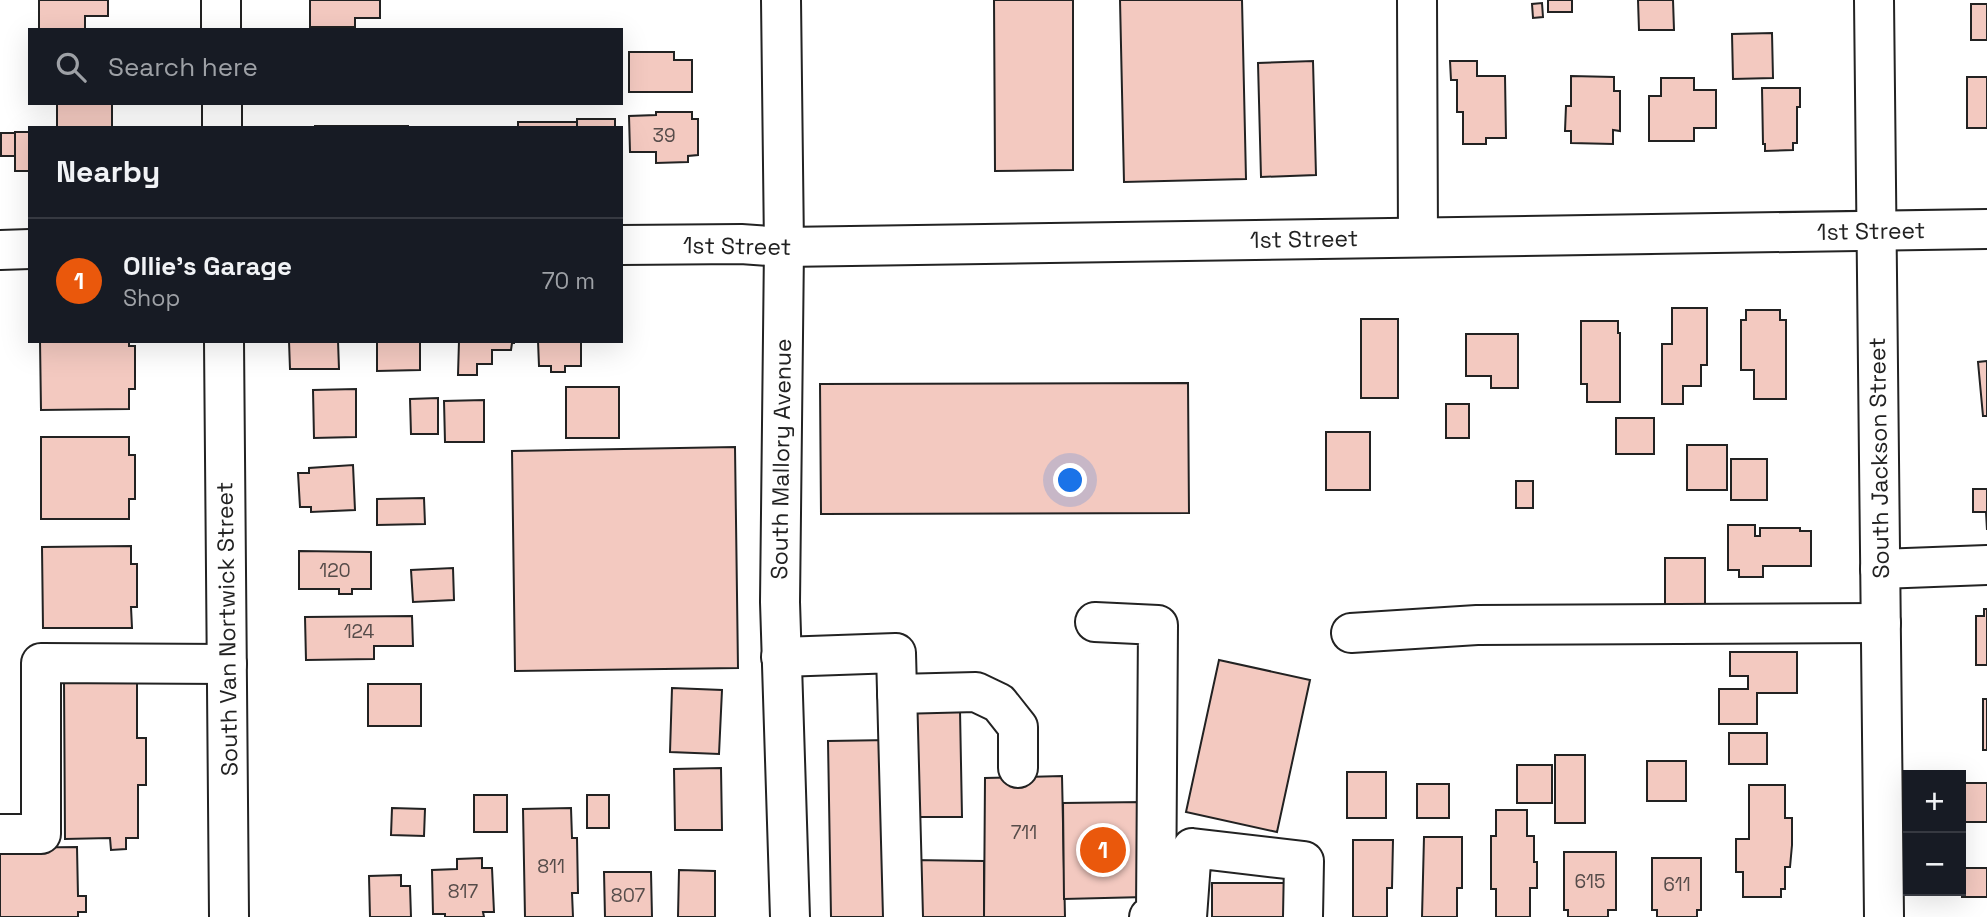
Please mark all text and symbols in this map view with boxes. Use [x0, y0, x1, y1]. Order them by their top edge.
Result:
search box [28, 28, 623, 105]
icon: search [52, 48, 90, 86]
text: Search here [108, 50, 258, 84]
house number: 39 [652, 123, 676, 148]
text: Nearby [56, 152, 160, 191]
street label: 1st Street [1817, 215, 1925, 247]
street label: 1st Street [1250, 223, 1358, 255]
street label: 1st Street [683, 230, 791, 262]
text: Ollie's Garage [123, 249, 292, 283]
text: 1 [74, 266, 84, 296]
text: 70 m [542, 266, 595, 296]
text: Shop [123, 283, 180, 313]
street label: South Jackson Street [1862, 337, 1896, 579]
street label: South Mallory Avenue [764, 338, 798, 580]
your location [1053, 463, 1087, 497]
street label: South Van Nortwick Street [209, 482, 245, 776]
house number: 120 [319, 558, 351, 583]
house number: 124 [344, 619, 374, 644]
map controls [1903, 770, 1966, 896]
button: + [1903, 770, 1966, 833]
house number: 711 [1011, 820, 1037, 845]
pin: 1 [1080, 824, 1126, 876]
button: − [1903, 833, 1966, 896]
house number: 811 [537, 854, 565, 879]
house number: 615 [1575, 869, 1605, 894]
house number: 611 [1663, 872, 1691, 897]
house number: 817 [448, 879, 479, 904]
house number: 807 [611, 883, 645, 908]

